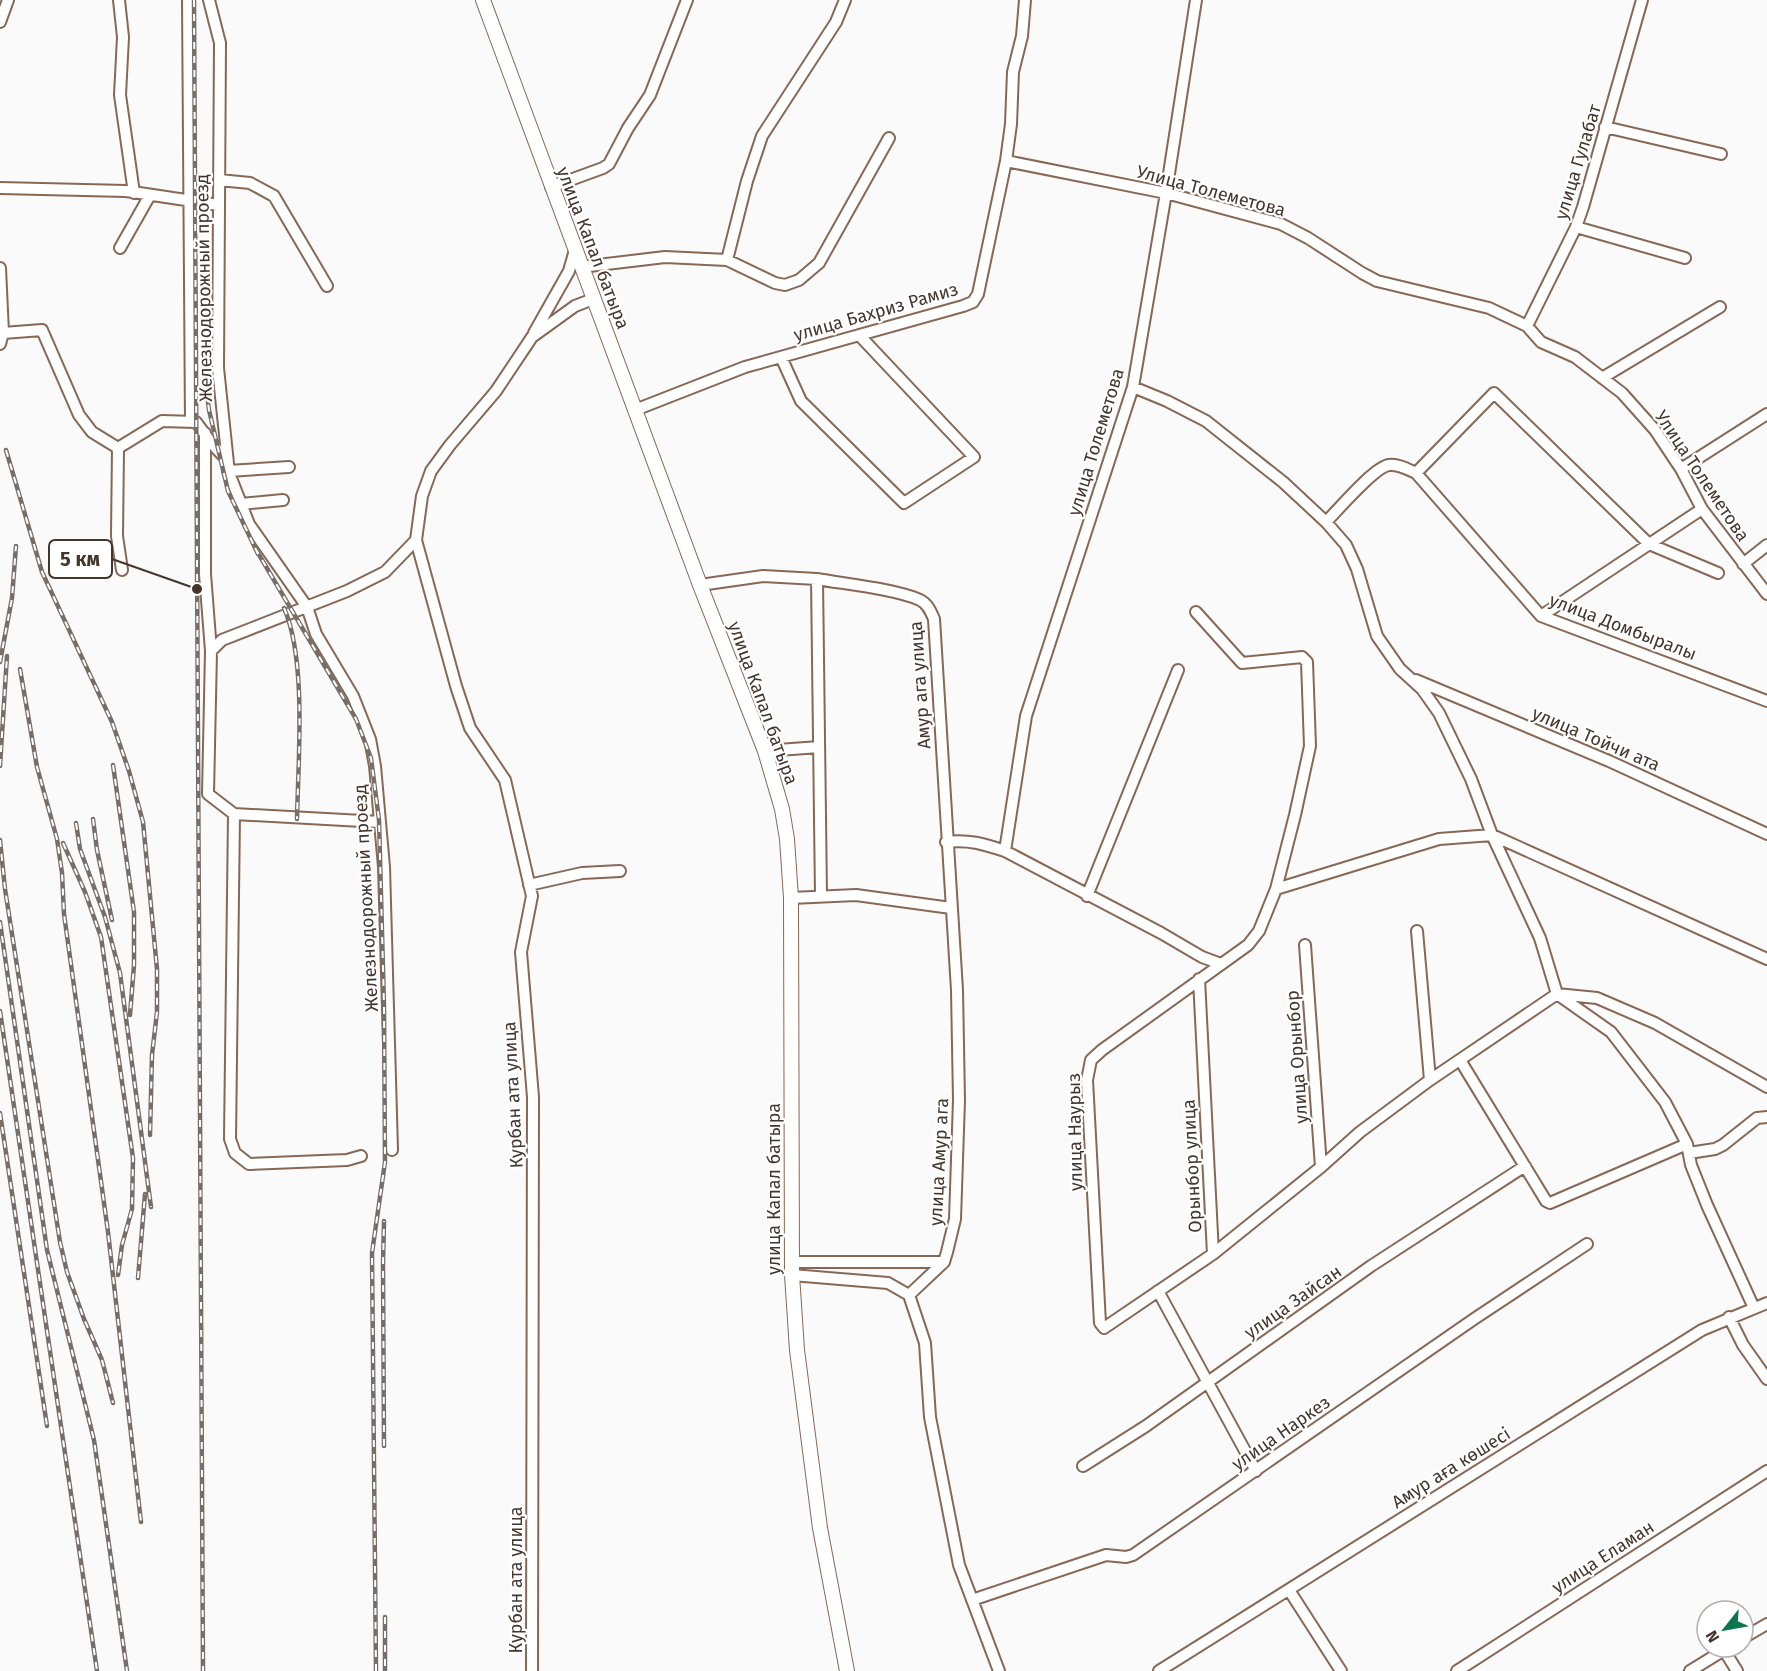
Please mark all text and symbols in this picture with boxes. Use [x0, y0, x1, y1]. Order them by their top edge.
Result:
street label: улица Гулабат [1550, 101, 1606, 222]
street label: Улица Толеметова [1134, 161, 1288, 221]
street label: улица Капал батыра [552, 164, 634, 332]
street label: Железнодорожный проезд [191, 174, 217, 402]
street label: улица Бахриз Рамиз [791, 278, 961, 346]
street label: улица Толеметова [1063, 366, 1129, 518]
street label: Улица Толеметова [1650, 406, 1754, 546]
callout: 5 км [49, 540, 112, 578]
text: 5 км [60, 547, 100, 571]
street label: улица Домбыралы [1546, 589, 1700, 665]
street label: улица Капал батыра [723, 618, 803, 788]
street label: Амур ага улица [905, 620, 935, 750]
street label: улица Тойчи ата [1529, 702, 1663, 776]
street label: Железнодорожный проезд [349, 784, 383, 1012]
street label: улица Орынбор [1281, 990, 1313, 1124]
street label: Курбан ата улица [498, 1021, 528, 1169]
street label: улица Наурыз [1063, 1073, 1087, 1191]
street label: улица Амур ага [925, 1097, 953, 1227]
street label: Орынбор улица [1178, 1099, 1206, 1233]
street label: улица Капал батыра [763, 1103, 785, 1275]
street label: улица Зайсан [1240, 1260, 1346, 1344]
street label: улица Наркез [1228, 1391, 1334, 1475]
street label: Амур аға көшесі [1388, 1423, 1514, 1513]
street label: Курбан ата улица [505, 1506, 527, 1654]
street label: улица Еламан [1548, 1516, 1658, 1598]
north arrow [1695, 1599, 1755, 1659]
text: N [1702, 1627, 1723, 1646]

